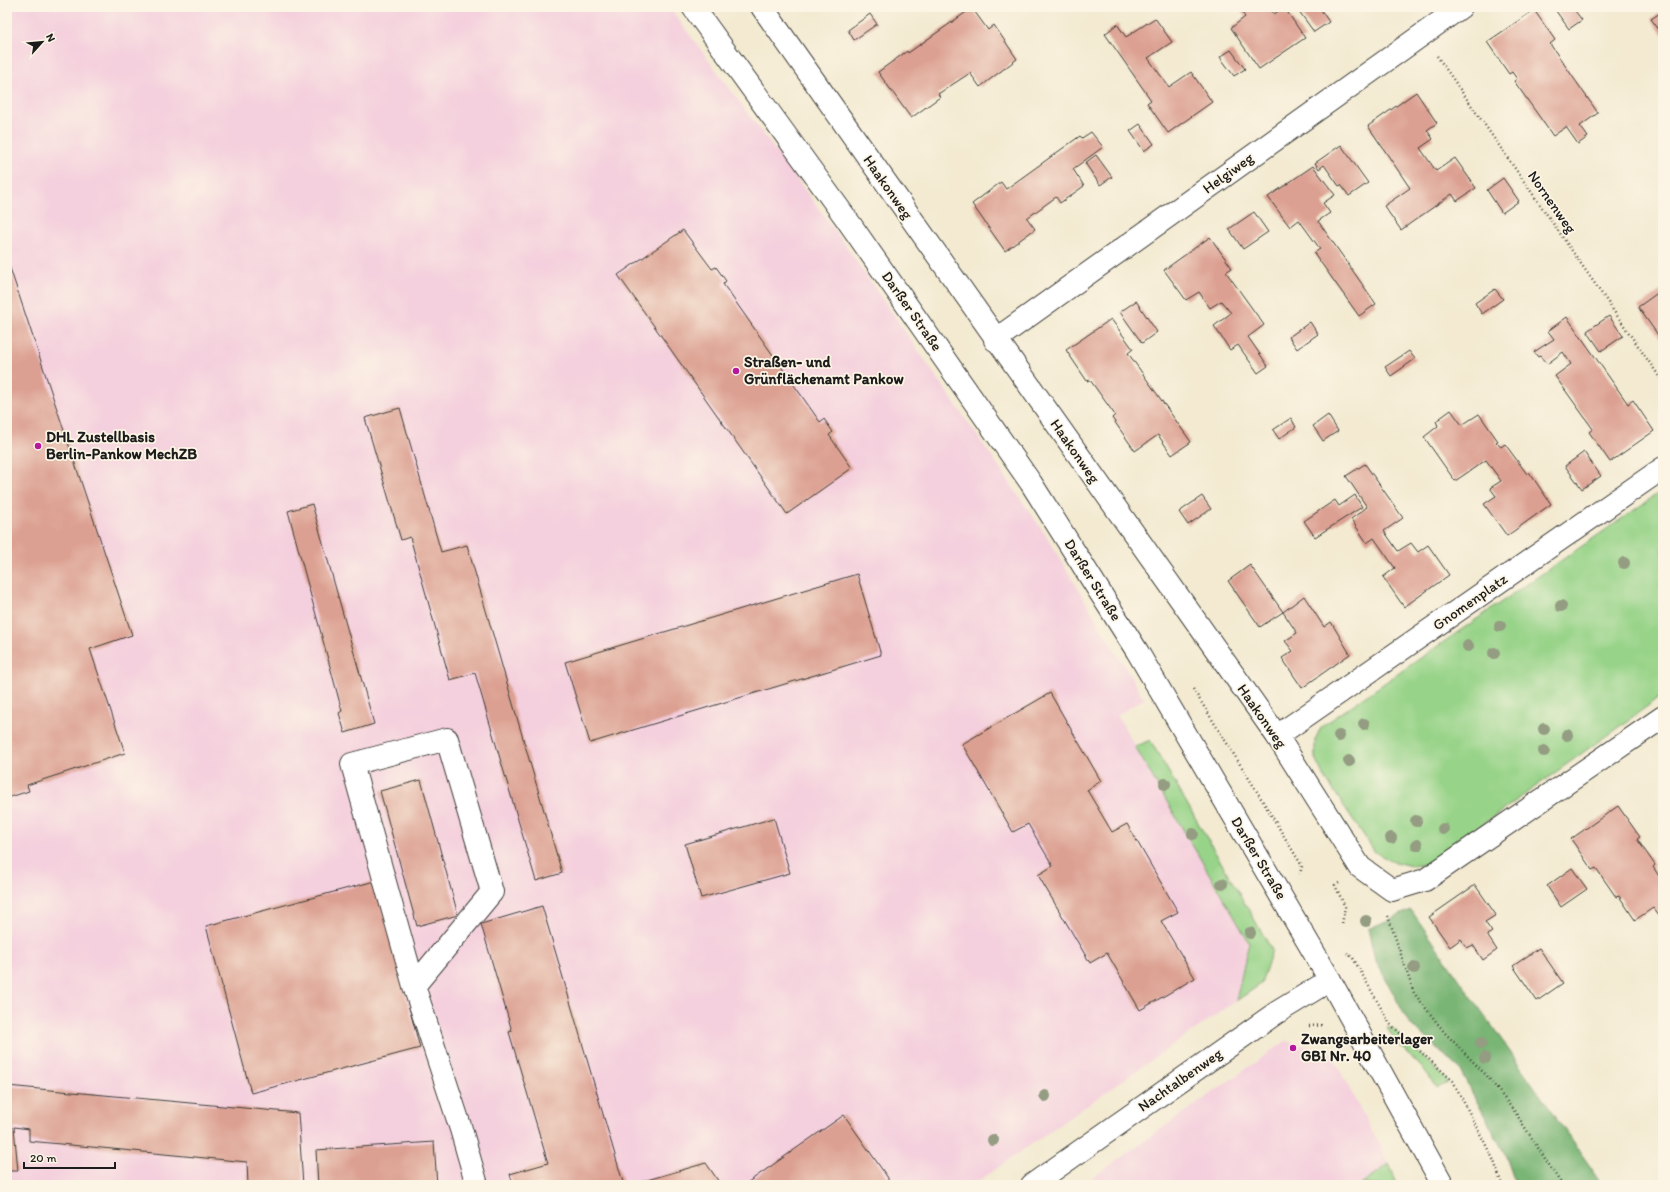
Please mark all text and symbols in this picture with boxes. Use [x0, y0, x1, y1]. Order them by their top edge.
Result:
north arrow [22, 22, 62, 62]
text: N [43, 31, 58, 44]
street label: Helgiweg [1199, 148, 1257, 197]
street label: Haakonweg [859, 152, 917, 223]
street label: Nornenweg [1524, 167, 1580, 237]
street label: Darßer Straße [878, 268, 946, 354]
place label: Straßen- und Grünflächenamt Pankow [744, 353, 904, 388]
marker: Straßen- und Grünflächenamt Pankow [731, 366, 741, 376]
street label: Haakonweg [1046, 416, 1104, 487]
place label: DHL Zustellbasis Berlin-Pankow MechZB [46, 428, 197, 463]
marker: DHL Zustellbasis Berlin-Pankow MechZB [33, 441, 43, 451]
street label: Darßer Straße [1061, 536, 1125, 624]
street label: Gnomenplatz [1429, 570, 1511, 634]
street label: Haakonweg [1233, 681, 1291, 752]
street label: Darßer Straße [1227, 813, 1291, 903]
place label: Zwangsarbeiterlager GBI Nr. 40 [1301, 1030, 1433, 1065]
marker: Zwangsarbeiterlager GBI Nr. 40 [1288, 1043, 1298, 1053]
street label: Nachtalbenweg [1135, 1044, 1226, 1116]
scale bar [24, 1144, 115, 1170]
text: 20 m [30, 1151, 57, 1165]

